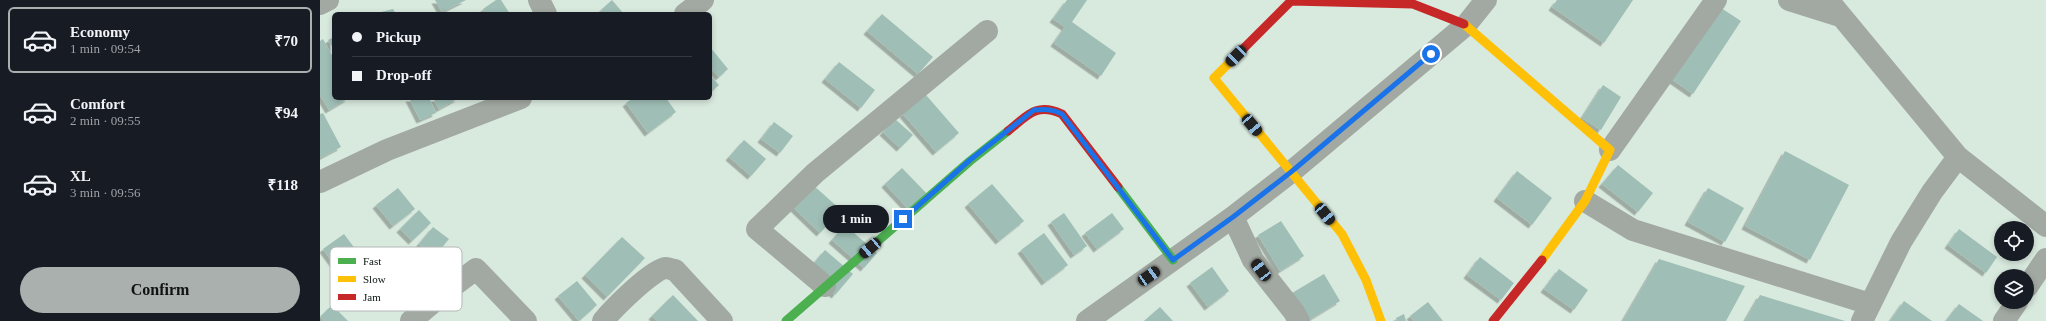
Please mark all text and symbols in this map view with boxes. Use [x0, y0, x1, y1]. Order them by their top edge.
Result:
icon: car [22, 22, 58, 58]
text: Economy [70, 24, 130, 40]
text: Pickup [376, 29, 421, 45]
text: ₹70 [274, 33, 298, 49]
text: 1 min · 09:54 [70, 41, 140, 56]
car [1223, 43, 1249, 69]
route start [1422, 45, 1440, 63]
text: Drop-off [376, 67, 432, 83]
icon: car [22, 94, 58, 130]
text: Comfort [70, 96, 125, 112]
text: ₹94 [274, 105, 298, 121]
car [1240, 112, 1264, 138]
text: 2 min · 09:55 [70, 113, 140, 128]
icon: car [22, 166, 58, 202]
text: XL [70, 168, 91, 184]
text: ₹118 [268, 177, 298, 193]
text: 3 min · 09:56 [70, 185, 140, 200]
car [1313, 201, 1337, 227]
callout: 1 min [823, 205, 889, 233]
route end [894, 210, 912, 228]
text: 1 min [840, 211, 872, 226]
map controls [1994, 221, 2034, 309]
button: locate [1994, 221, 2034, 261]
car [857, 236, 883, 260]
legend [330, 247, 462, 311]
text: Fast [363, 255, 381, 267]
car [1249, 257, 1273, 283]
car [1136, 264, 1162, 288]
button: Confirm [20, 267, 300, 313]
button: layers [1994, 269, 2034, 309]
text: Slow [363, 273, 386, 285]
text: Jam [363, 291, 381, 303]

